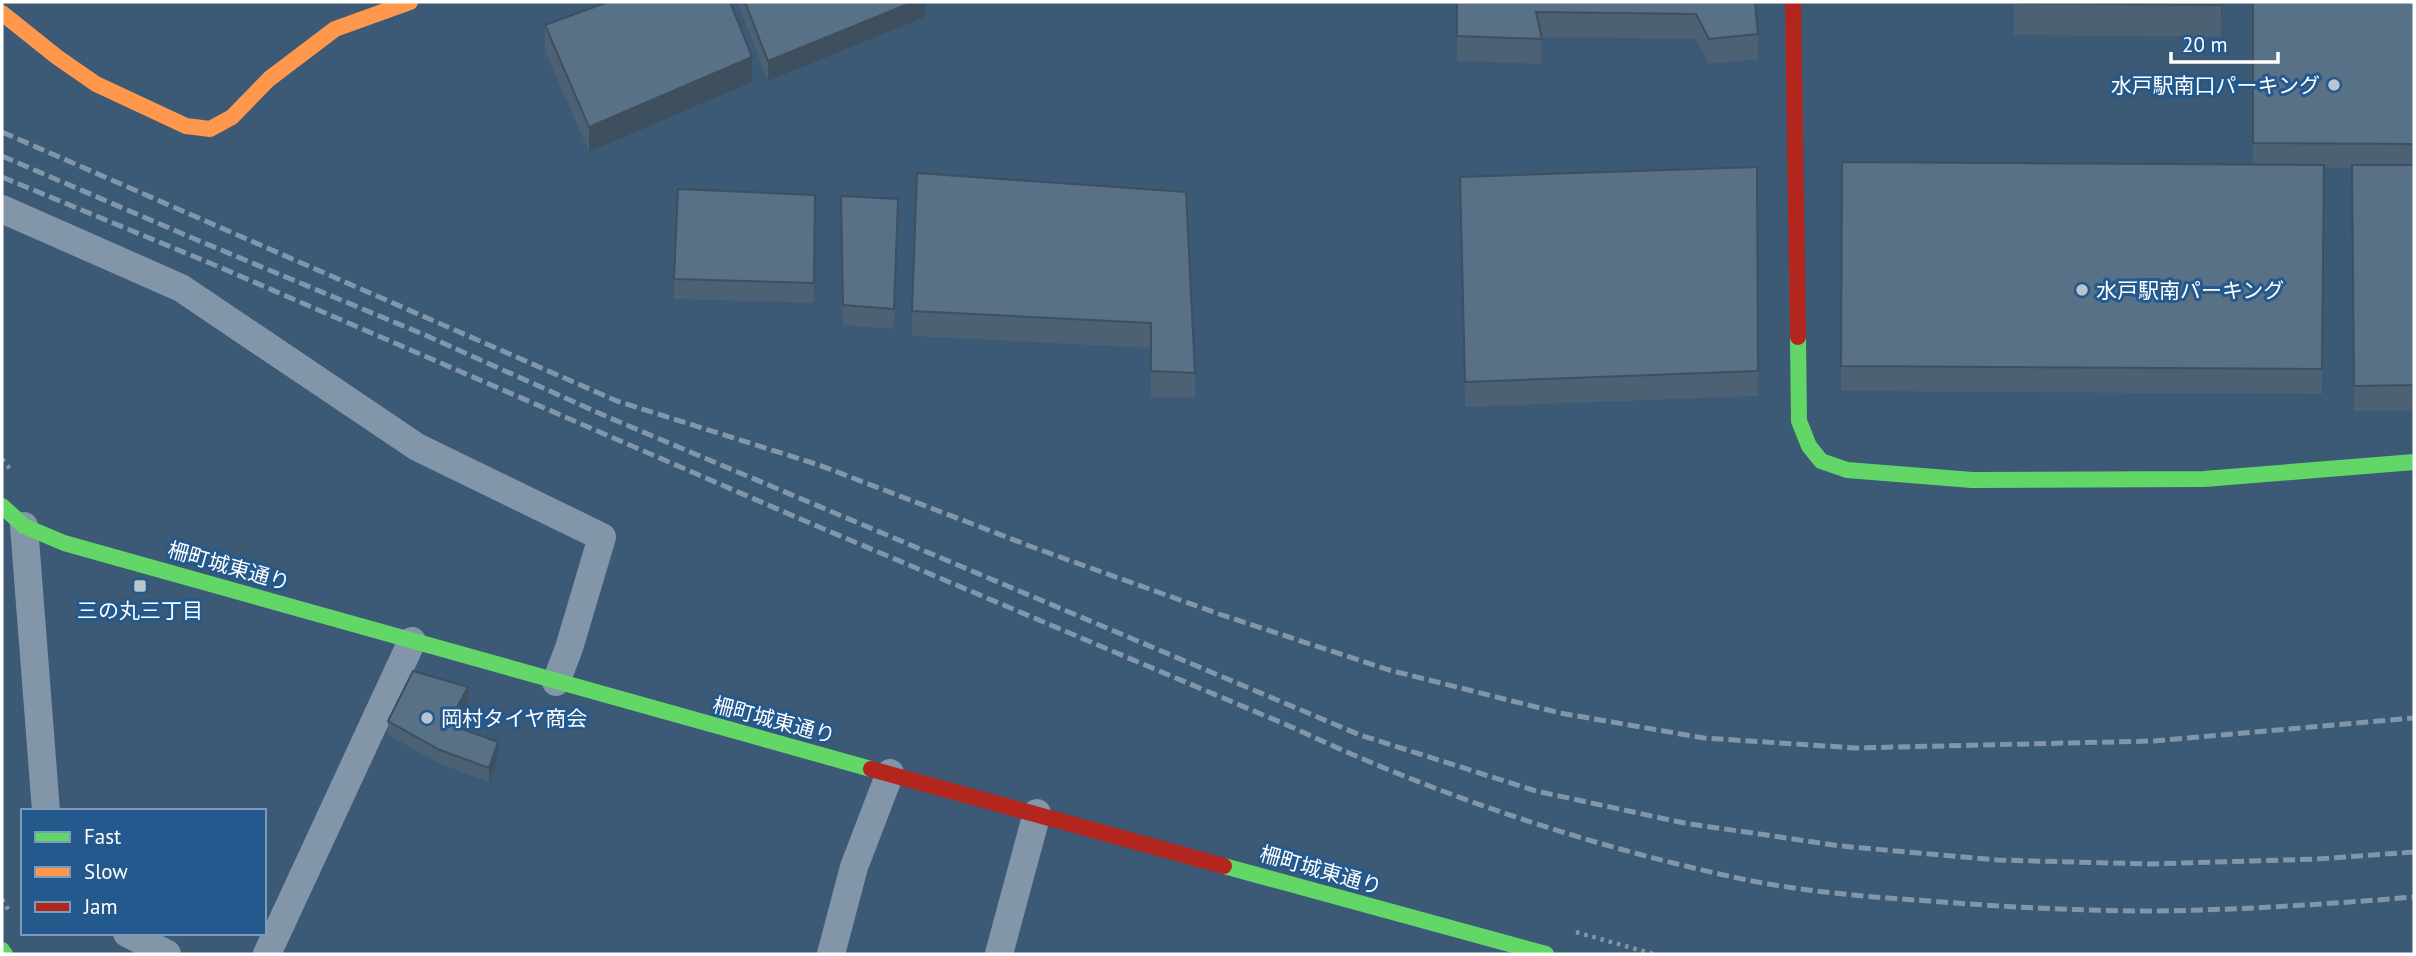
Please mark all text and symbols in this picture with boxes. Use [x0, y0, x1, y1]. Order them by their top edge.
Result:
scale bar [2171, 21, 2278, 65]
text: 20 m [2182, 31, 2228, 58]
place label: 水戸駅南口パーキング [2111, 72, 2320, 99]
marker: 水戸駅南口パーキング [2326, 77, 2342, 93]
place label: 水戸駅南パーキング [2096, 277, 2284, 304]
marker: 水戸駅南パーキング [2074, 282, 2090, 298]
street label: 柵町城東通り [165, 536, 293, 596]
marker: 三の丸三丁目 [132, 578, 148, 594]
place label: 三の丸三丁目 [77, 597, 203, 624]
street label: 柵町城東通り [710, 691, 838, 749]
place label: 岡村タイヤ商会 [441, 705, 587, 732]
marker: 岡村タイヤ商会 [419, 710, 435, 726]
legend [21, 809, 266, 935]
text: Fast [84, 823, 121, 850]
street label: 柵町城東通り [1257, 840, 1385, 900]
text: Slow [84, 858, 128, 885]
text: Jam [83, 893, 118, 920]

